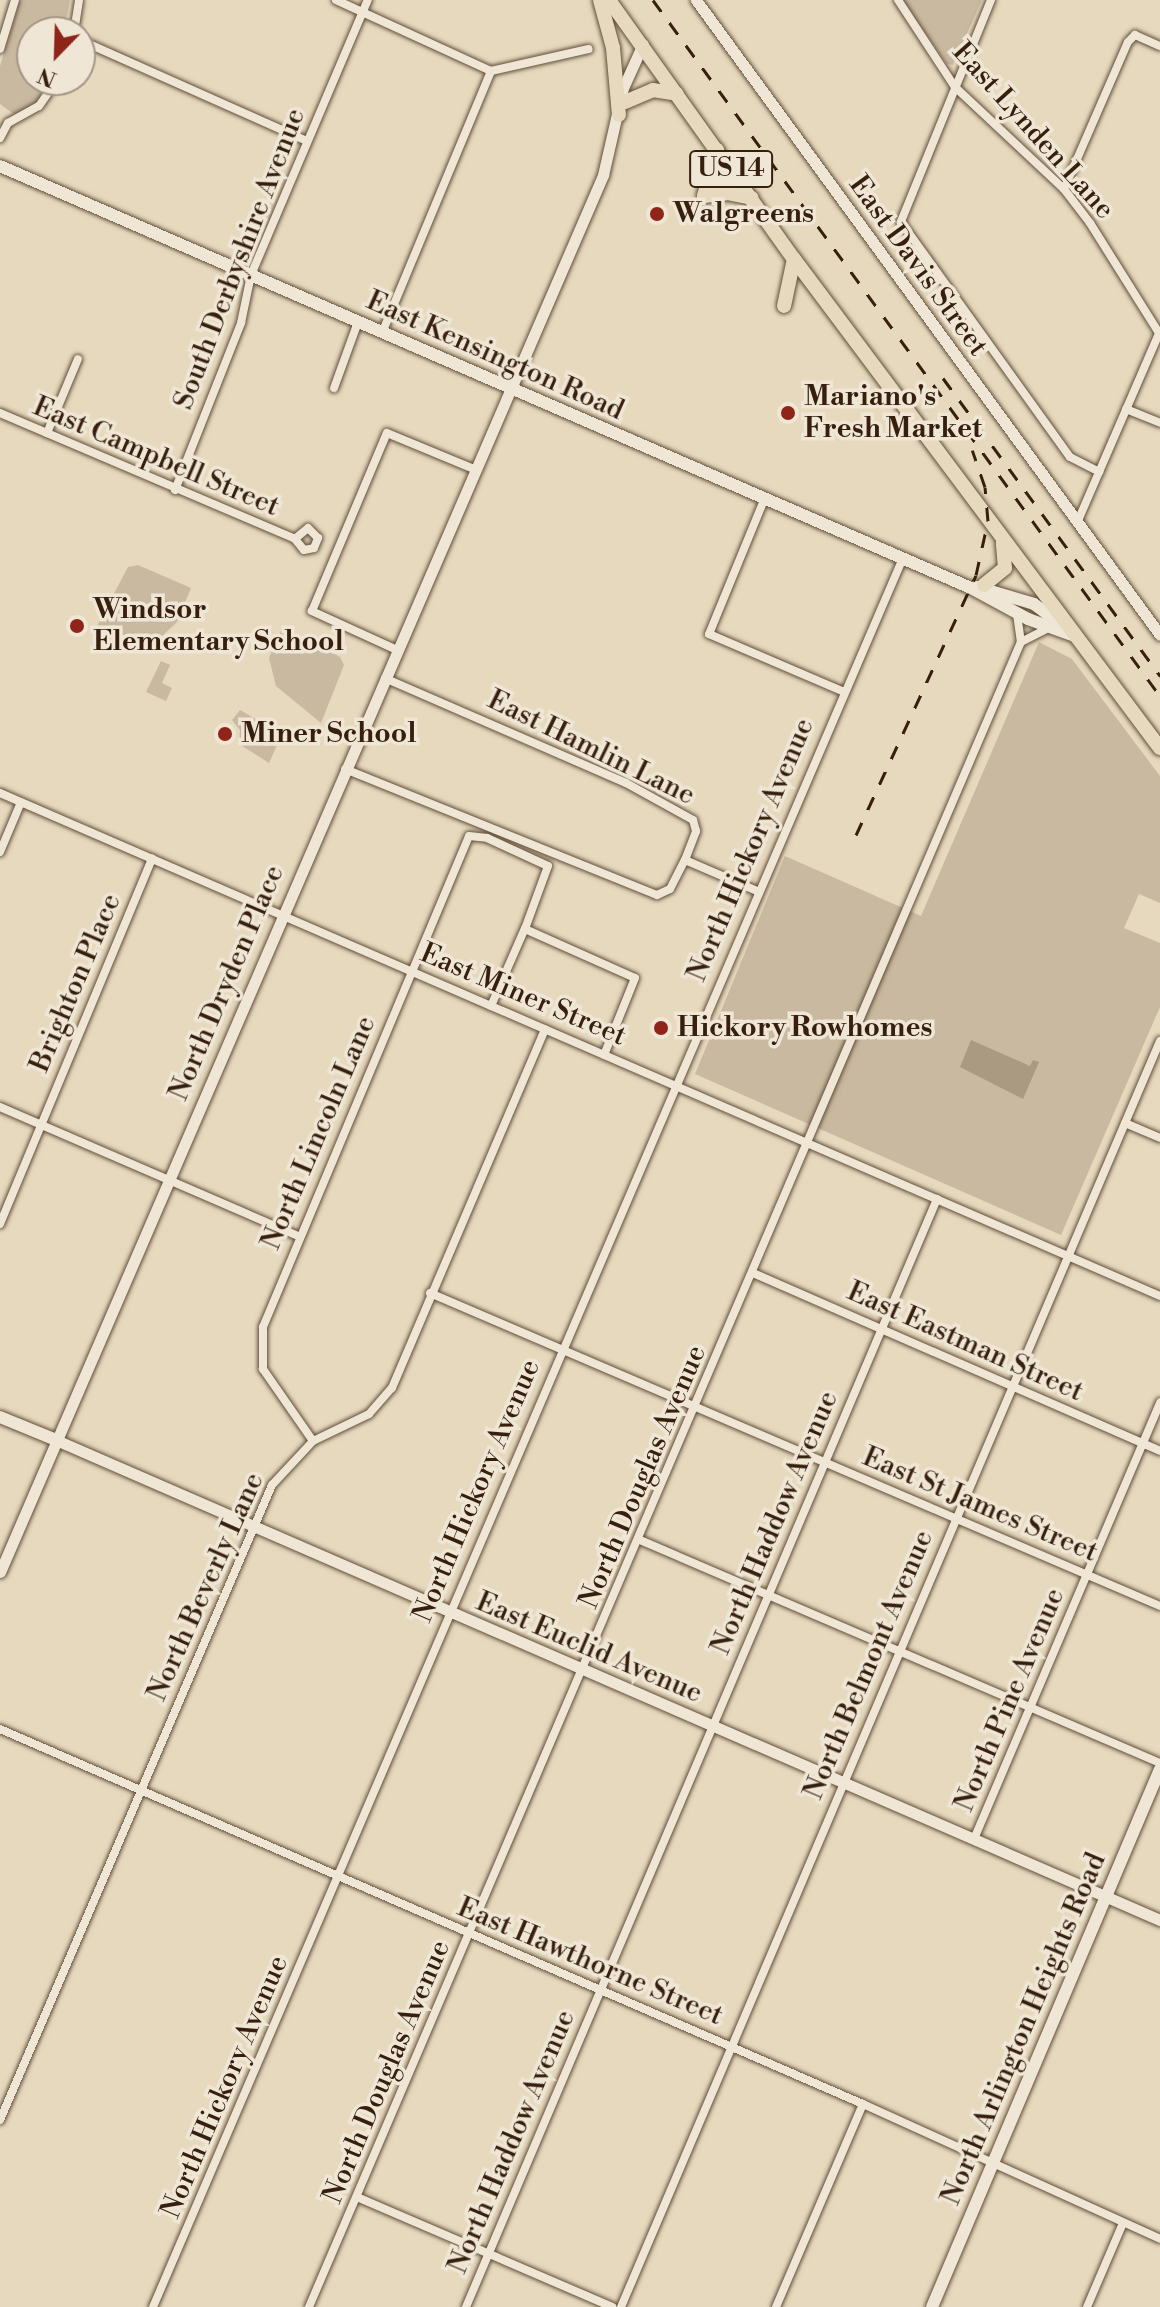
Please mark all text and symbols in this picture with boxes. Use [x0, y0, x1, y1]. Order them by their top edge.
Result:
north arrow [16, 16, 96, 96]
street label: East Lynden Lane [945, 36, 1121, 226]
text: N [34, 61, 60, 93]
street label: South Derbyshire Avenue [167, 104, 313, 414]
road number: US 14 [689, 147, 773, 191]
street label: East Davis Street [841, 169, 995, 363]
place label: Walgreens [673, 197, 814, 231]
marker: Walgreens [648, 205, 666, 223]
street label: East Kensington Road [361, 284, 629, 428]
place label: Mariano's Fresh Market [804, 380, 982, 446]
street label: East Campbell Street [28, 390, 284, 524]
marker: Mariano's Fresh Market [779, 404, 797, 422]
place label: Windsor Elementary School [93, 593, 344, 659]
marker: Windsor Elementary School [68, 617, 86, 635]
street label: East Hamlin Lane [482, 683, 700, 813]
street label: North Hickory Avenue [680, 713, 822, 987]
place label: Miner School [241, 717, 417, 751]
marker: Miner School [216, 725, 234, 743]
street label: North Dryden Place [162, 860, 292, 1106]
street label: Brighton Place [23, 889, 129, 1077]
street label: East Miner Street [415, 936, 631, 1054]
street label: North Lincoln Lane [255, 1011, 383, 1255]
place label: Hickory Rowhomes [677, 1011, 933, 1045]
marker: Hickory Rowhomes [652, 1019, 670, 1037]
street label: East Eastman Street [842, 1275, 1088, 1409]
street label: North Douglas Avenue [572, 1340, 714, 1614]
street label: North Hickory Avenue [406, 1354, 548, 1628]
street label: North Haddow Avenue [704, 1386, 846, 1660]
street label: East St James Street [857, 1440, 1103, 1570]
street label: North Beverly Lane [141, 1468, 271, 1706]
street label: North Belmont Avenue [797, 1525, 941, 1805]
street label: North Pine Avenue [948, 1583, 1072, 1817]
street label: East Euclid Avenue [471, 1585, 707, 1711]
street label: North Arlington Heights Road [934, 1848, 1114, 2210]
street label: East Hawthorne Street [452, 1891, 728, 2033]
street label: North Douglas Avenue [316, 1935, 458, 2209]
street label: North Hickory Avenue [154, 1950, 296, 2224]
street label: North Haddow Avenue [441, 2005, 583, 2279]

